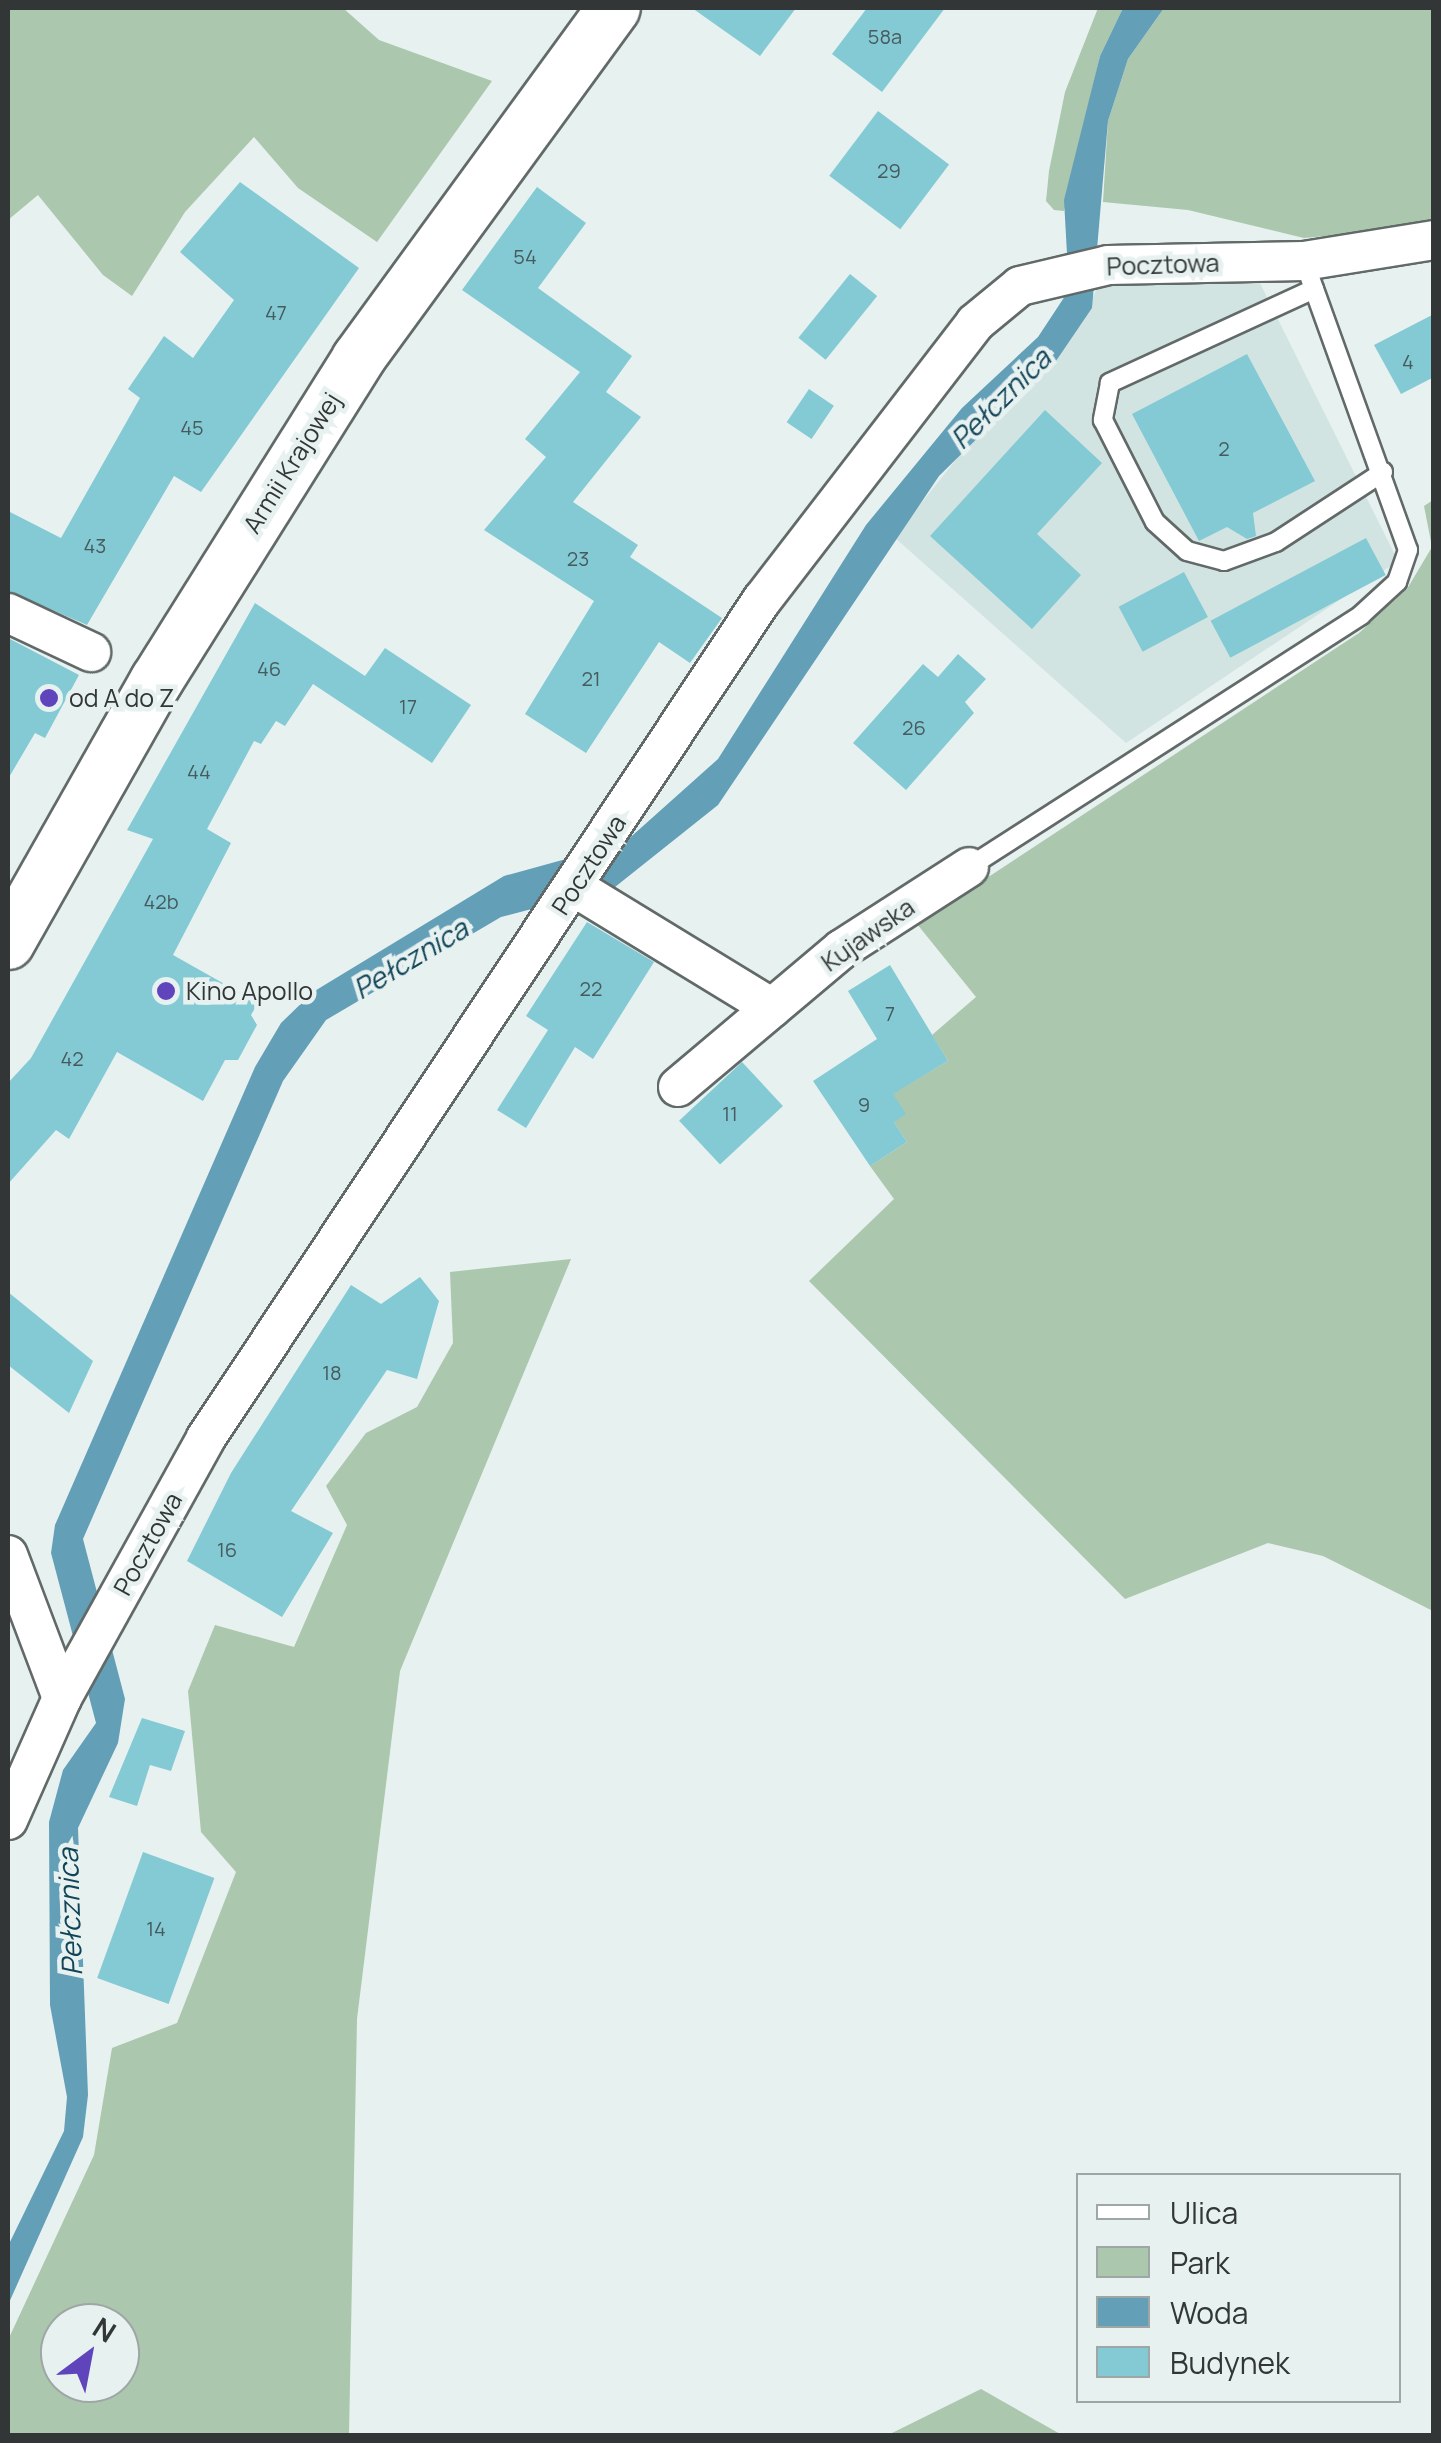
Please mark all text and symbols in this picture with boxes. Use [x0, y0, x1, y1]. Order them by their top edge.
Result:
house number: 58a [868, 24, 902, 48]
house number: 29 [877, 158, 901, 182]
house number: 54 [513, 244, 537, 268]
street label: Pocztowa [1106, 248, 1220, 282]
house number: 47 [265, 300, 287, 324]
water label: Pełcznica [943, 341, 1057, 455]
house number: 4 [1402, 349, 1414, 373]
street label: Armii Krajowej [237, 387, 347, 539]
house number: 45 [180, 415, 204, 439]
house number: 2 [1218, 436, 1230, 460]
house number: 43 [84, 533, 106, 557]
house number: 23 [567, 546, 589, 570]
house number: 46 [257, 656, 281, 680]
house number: 21 [581, 666, 601, 690]
place label: od A do Z [69, 683, 174, 713]
marker: od A do Z [38, 687, 60, 709]
house number: 17 [399, 694, 417, 718]
house number: 26 [902, 715, 926, 739]
house number: 44 [187, 759, 211, 783]
street label: Pocztowa [546, 809, 632, 921]
house number: 42b [143, 889, 179, 913]
street label: Kujawska [816, 892, 920, 978]
water label: Pełcznica [347, 911, 473, 1005]
place label: Kino Apollo [186, 976, 313, 1006]
house number: 22 [580, 976, 602, 1000]
marker: Kino Apollo [155, 980, 177, 1002]
house number: 7 [885, 1001, 895, 1025]
house number: 42 [60, 1046, 84, 1070]
house number: 9 [858, 1092, 870, 1116]
house number: 11 [722, 1101, 738, 1125]
house number: 18 [322, 1360, 342, 1384]
street label: Pocztowa [107, 1487, 189, 1601]
house number: 16 [217, 1537, 237, 1561]
water label: Pełcznica [50, 1848, 88, 1976]
house number: 14 [146, 1916, 166, 1940]
legend [1076, 2173, 1401, 2403]
text: Ulica [1170, 2192, 1238, 2233]
text: Park [1170, 2242, 1230, 2283]
text: Woda [1170, 2292, 1248, 2333]
north arrow [40, 2303, 140, 2403]
text: N [86, 2308, 123, 2351]
text: Budynek [1170, 2342, 1290, 2383]

